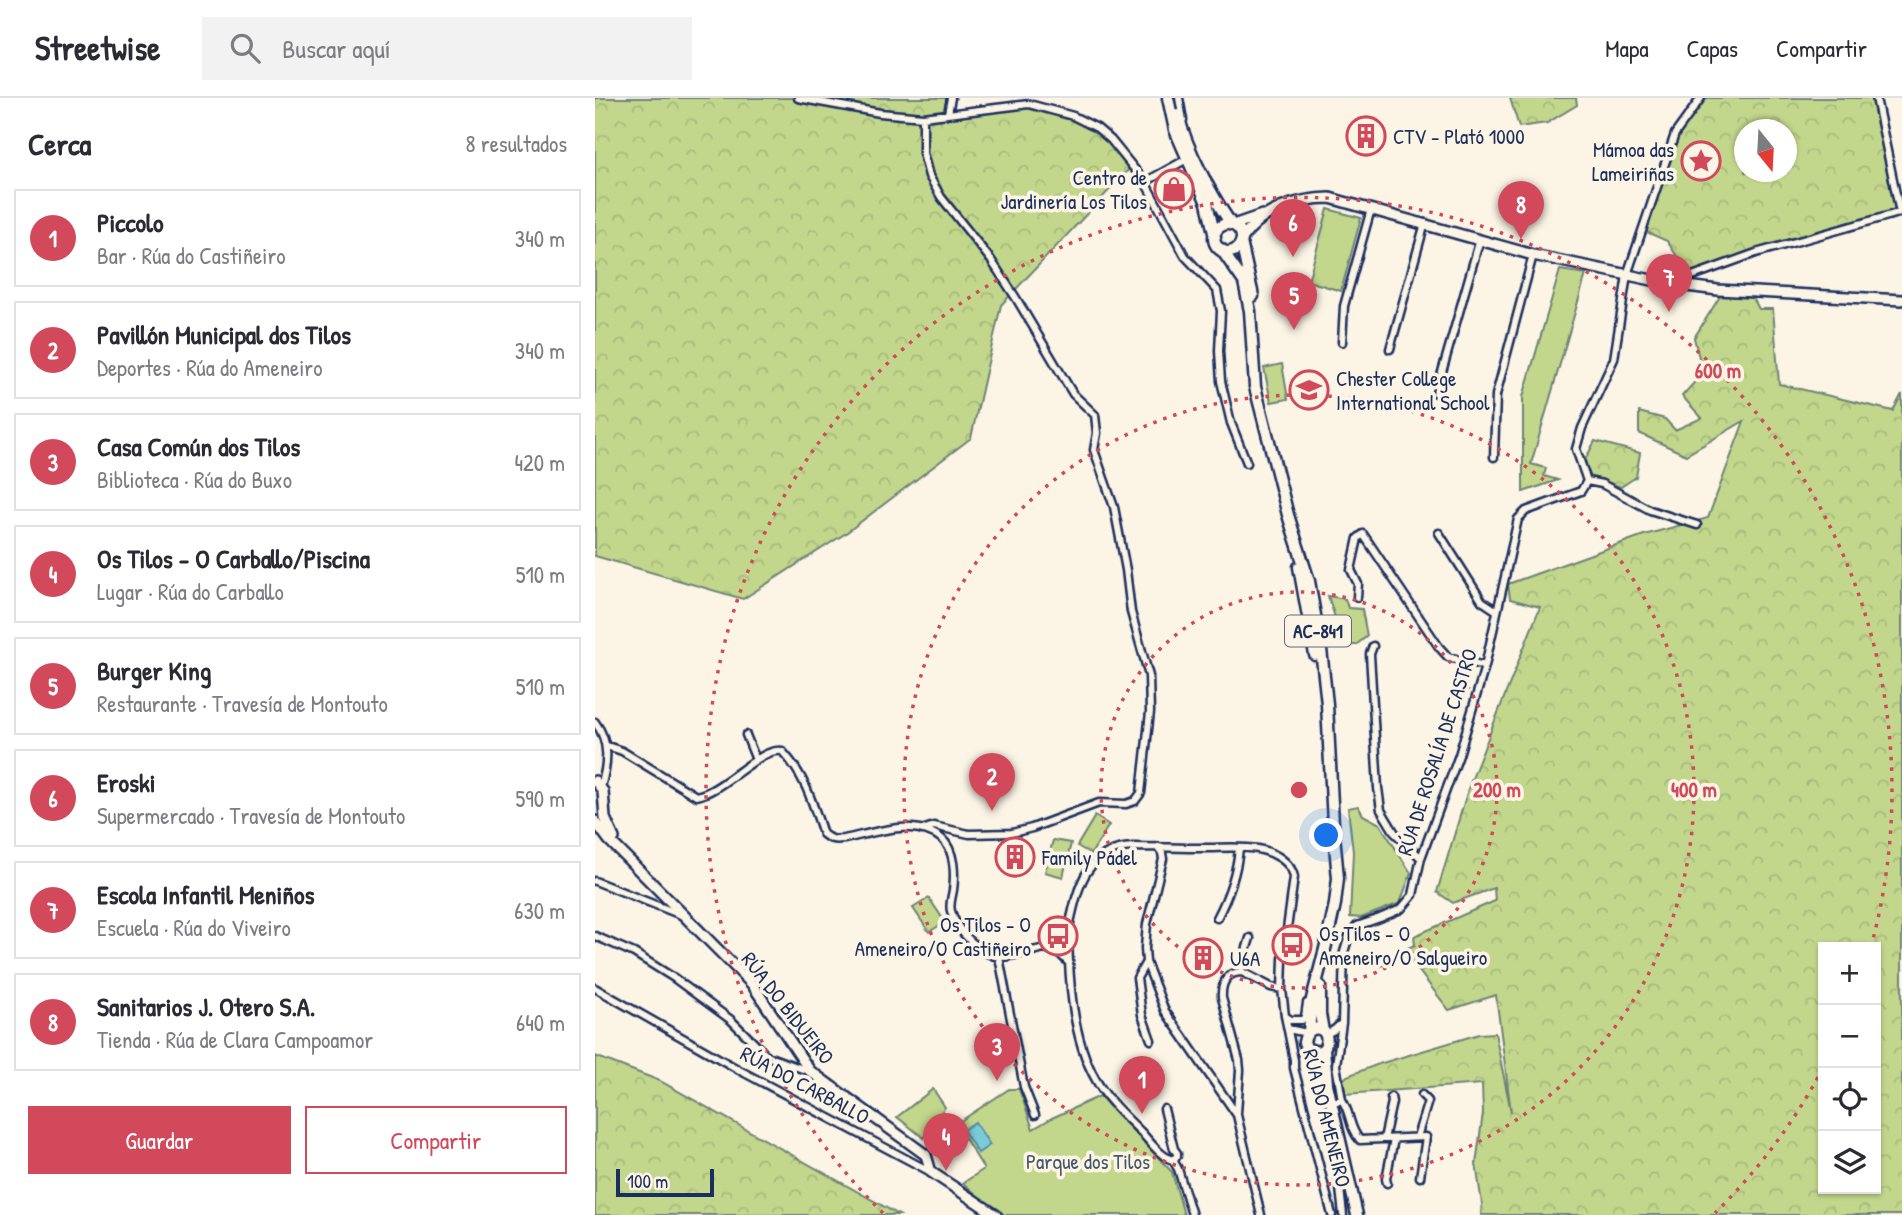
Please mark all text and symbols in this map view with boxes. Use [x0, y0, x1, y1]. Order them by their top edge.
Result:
search box [202, 17, 692, 80]
text: Streetwise [35, 26, 160, 70]
icon: search [226, 29, 264, 67]
text: Buscar aquí [282, 31, 391, 66]
text: Mapa [1605, 32, 1649, 64]
text: Capas [1687, 32, 1738, 64]
text: Compartir [1776, 32, 1867, 64]
building icon: CTV - Plató 1000 [1345, 115, 1387, 157]
north arrow [1734, 119, 1797, 182]
place label: CTV - Plató 1000 [1393, 122, 1525, 151]
text: Cerca [28, 124, 91, 164]
text: 8 resultados [466, 128, 567, 159]
place label: Mámoa das Lameiriñas [1592, 135, 1674, 188]
place icon: Mámoa das Lameiriñas [1680, 140, 1722, 182]
place label: Centro de Jardinería Los Tilos [1000, 163, 1147, 216]
shop icon: Centro de Jardinería Los Tilos [1153, 168, 1195, 210]
pin: 8 [1498, 181, 1544, 239]
pin: 6 [1270, 199, 1316, 257]
text: Piccolo [97, 205, 163, 240]
text: 1 [49, 223, 57, 254]
text: 340 m [515, 223, 565, 254]
text: Bar · Rúa do Castiñeiro [97, 240, 286, 271]
pin: 7 [1646, 254, 1692, 312]
pin: 5 [1271, 272, 1317, 330]
text: Pavillón Municipal dos Tilos [97, 317, 351, 352]
text: 2 [48, 335, 58, 366]
text: 340 m [515, 335, 565, 366]
text: Deportes · Rúa do Ameneiro [97, 352, 322, 383]
text: 600 m [1695, 356, 1741, 385]
place label: Chester College International School [1336, 364, 1490, 417]
school or university icon: Chester College International School [1288, 369, 1330, 411]
text: Casa Común dos Tilos [97, 429, 300, 464]
text: 3 [48, 447, 58, 478]
text: 420 m [514, 447, 565, 478]
text: Biblioteca · Rúa do Buxo [97, 464, 292, 495]
text: Os Tilos - O Carballo/Piscina [97, 541, 370, 576]
text: 4 [49, 559, 57, 590]
text: 510 m [516, 559, 565, 590]
text: Lugar · Rúa do Carballo [97, 576, 284, 607]
road number: AC-841 [1285, 616, 1351, 646]
street label: RÚA DE ROSALÍA DE CASTRO [1390, 645, 1484, 859]
text: Burger King [97, 653, 211, 688]
text: 5 [48, 671, 58, 702]
text: 510 m [516, 671, 565, 702]
text: Restaurante · Travesía de Montouto [97, 688, 388, 719]
pin: 2 [969, 753, 1015, 811]
text: Eroski [97, 765, 156, 800]
text: 200 m [1473, 775, 1521, 804]
text: 400 m [1671, 775, 1717, 804]
centre of rings [1287, 778, 1311, 802]
text: 6 [48, 783, 58, 814]
text: 590 m [516, 783, 565, 814]
text: Supermercado · Travesía de Montouto [97, 800, 405, 831]
your location [1309, 818, 1343, 852]
building icon: Family Pádel [994, 836, 1036, 878]
place label: Family Pádel [1041, 843, 1137, 872]
text: Escola Infantil Meniños [97, 877, 315, 912]
text: 7 [47, 895, 59, 926]
text: 630 m [514, 895, 565, 926]
place label: Os Tilos - O Ameneiro/O Castiñeiro [855, 910, 1031, 963]
text: Escuela · Rúa do Viveiro [97, 912, 291, 943]
bus stop icon: Os Tilos - O Ameneiro/O Castiñeiro [1037, 915, 1079, 957]
place label: Os Tilos - O Ameneiro/O Salgueiro [1319, 919, 1487, 972]
bus stop icon: Os Tilos - O Ameneiro/O Salgueiro [1271, 924, 1313, 966]
building icon: U6A [1182, 937, 1224, 979]
map controls [1818, 942, 1881, 1194]
button: + [1818, 942, 1881, 1005]
place label: U6A [1230, 944, 1260, 973]
street label: RÚA DO BIDUEIRO [735, 946, 841, 1070]
text: Sanitarios J. Otero S.A. [97, 989, 315, 1024]
button: − [1818, 1005, 1881, 1068]
text: 8 [48, 1007, 58, 1038]
text: 640 m [516, 1007, 565, 1038]
pin: 3 [974, 1023, 1020, 1081]
text: Tienda · Rúa de Clara Campoamor [97, 1024, 373, 1055]
street label: RÚA DO CARBALLO [735, 1039, 875, 1131]
street label: RÚA DO AMENEIRO [1296, 1046, 1358, 1190]
pin: 1 [1119, 1056, 1165, 1114]
button: locate [1818, 1068, 1881, 1131]
button: Guardar [28, 1106, 291, 1174]
button: Compartir [305, 1106, 567, 1174]
pin: 4 [923, 1113, 969, 1171]
button: layers [1818, 1131, 1881, 1194]
park label: Parque dos Tilos [1026, 1147, 1150, 1176]
scale bar [616, 1166, 714, 1198]
text: 100 m [627, 1168, 668, 1194]

